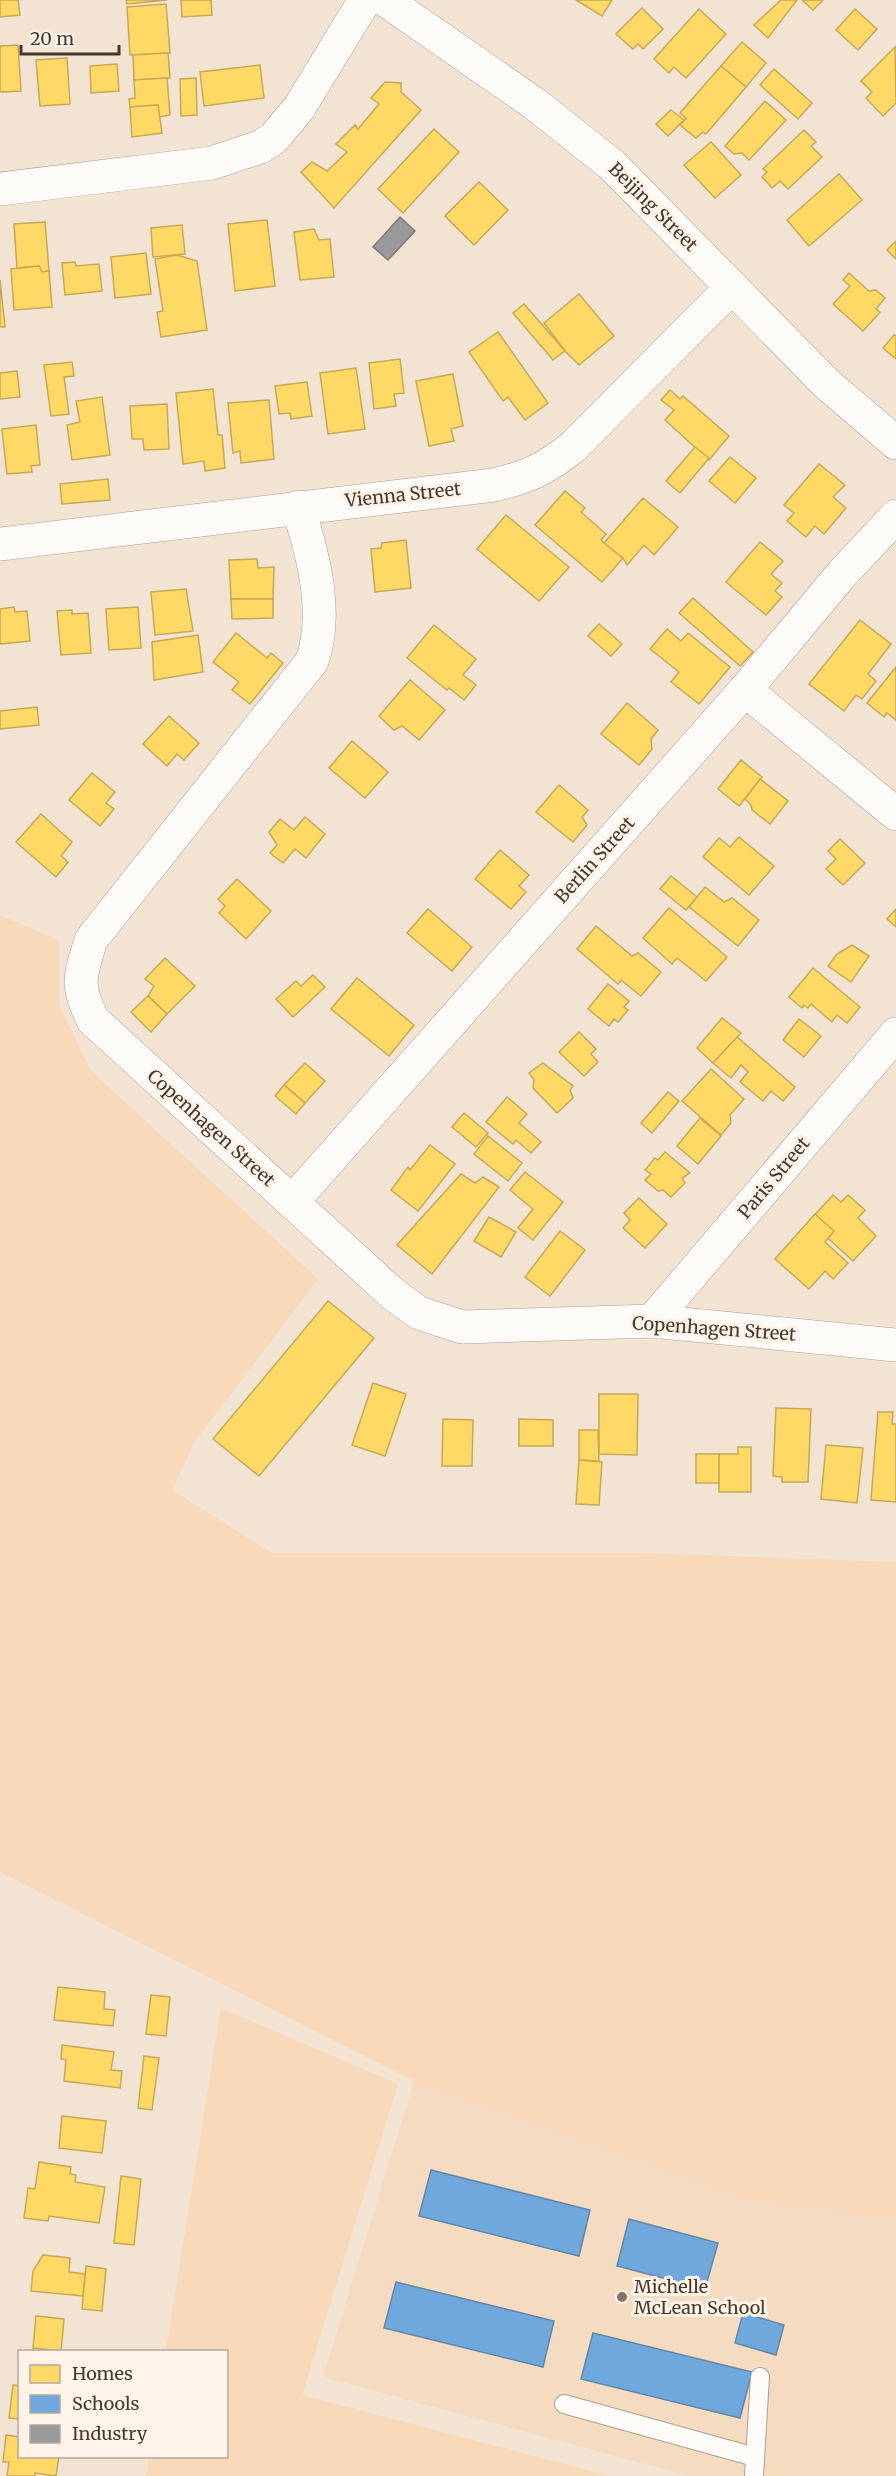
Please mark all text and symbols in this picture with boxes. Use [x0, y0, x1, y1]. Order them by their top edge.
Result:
scale bar [21, 18, 118, 56]
text: 20 m [30, 27, 74, 50]
street label: Beijing Street [604, 157, 703, 256]
street label: Vienna Street [343, 477, 462, 512]
street label: Berlin Street [550, 812, 640, 908]
street label: Copenhagen Street [143, 1064, 280, 1191]
street label: Paris Street [733, 1132, 814, 1223]
street label: Copenhagen Street [631, 1311, 797, 1346]
place label: Michelle McLean School [634, 2275, 766, 2319]
marker: Michelle McLean School [615, 2290, 629, 2304]
legend [18, 2350, 228, 2458]
text: Homes [72, 2362, 133, 2385]
text: Schools [72, 2392, 140, 2415]
text: Industry [72, 2422, 148, 2445]

